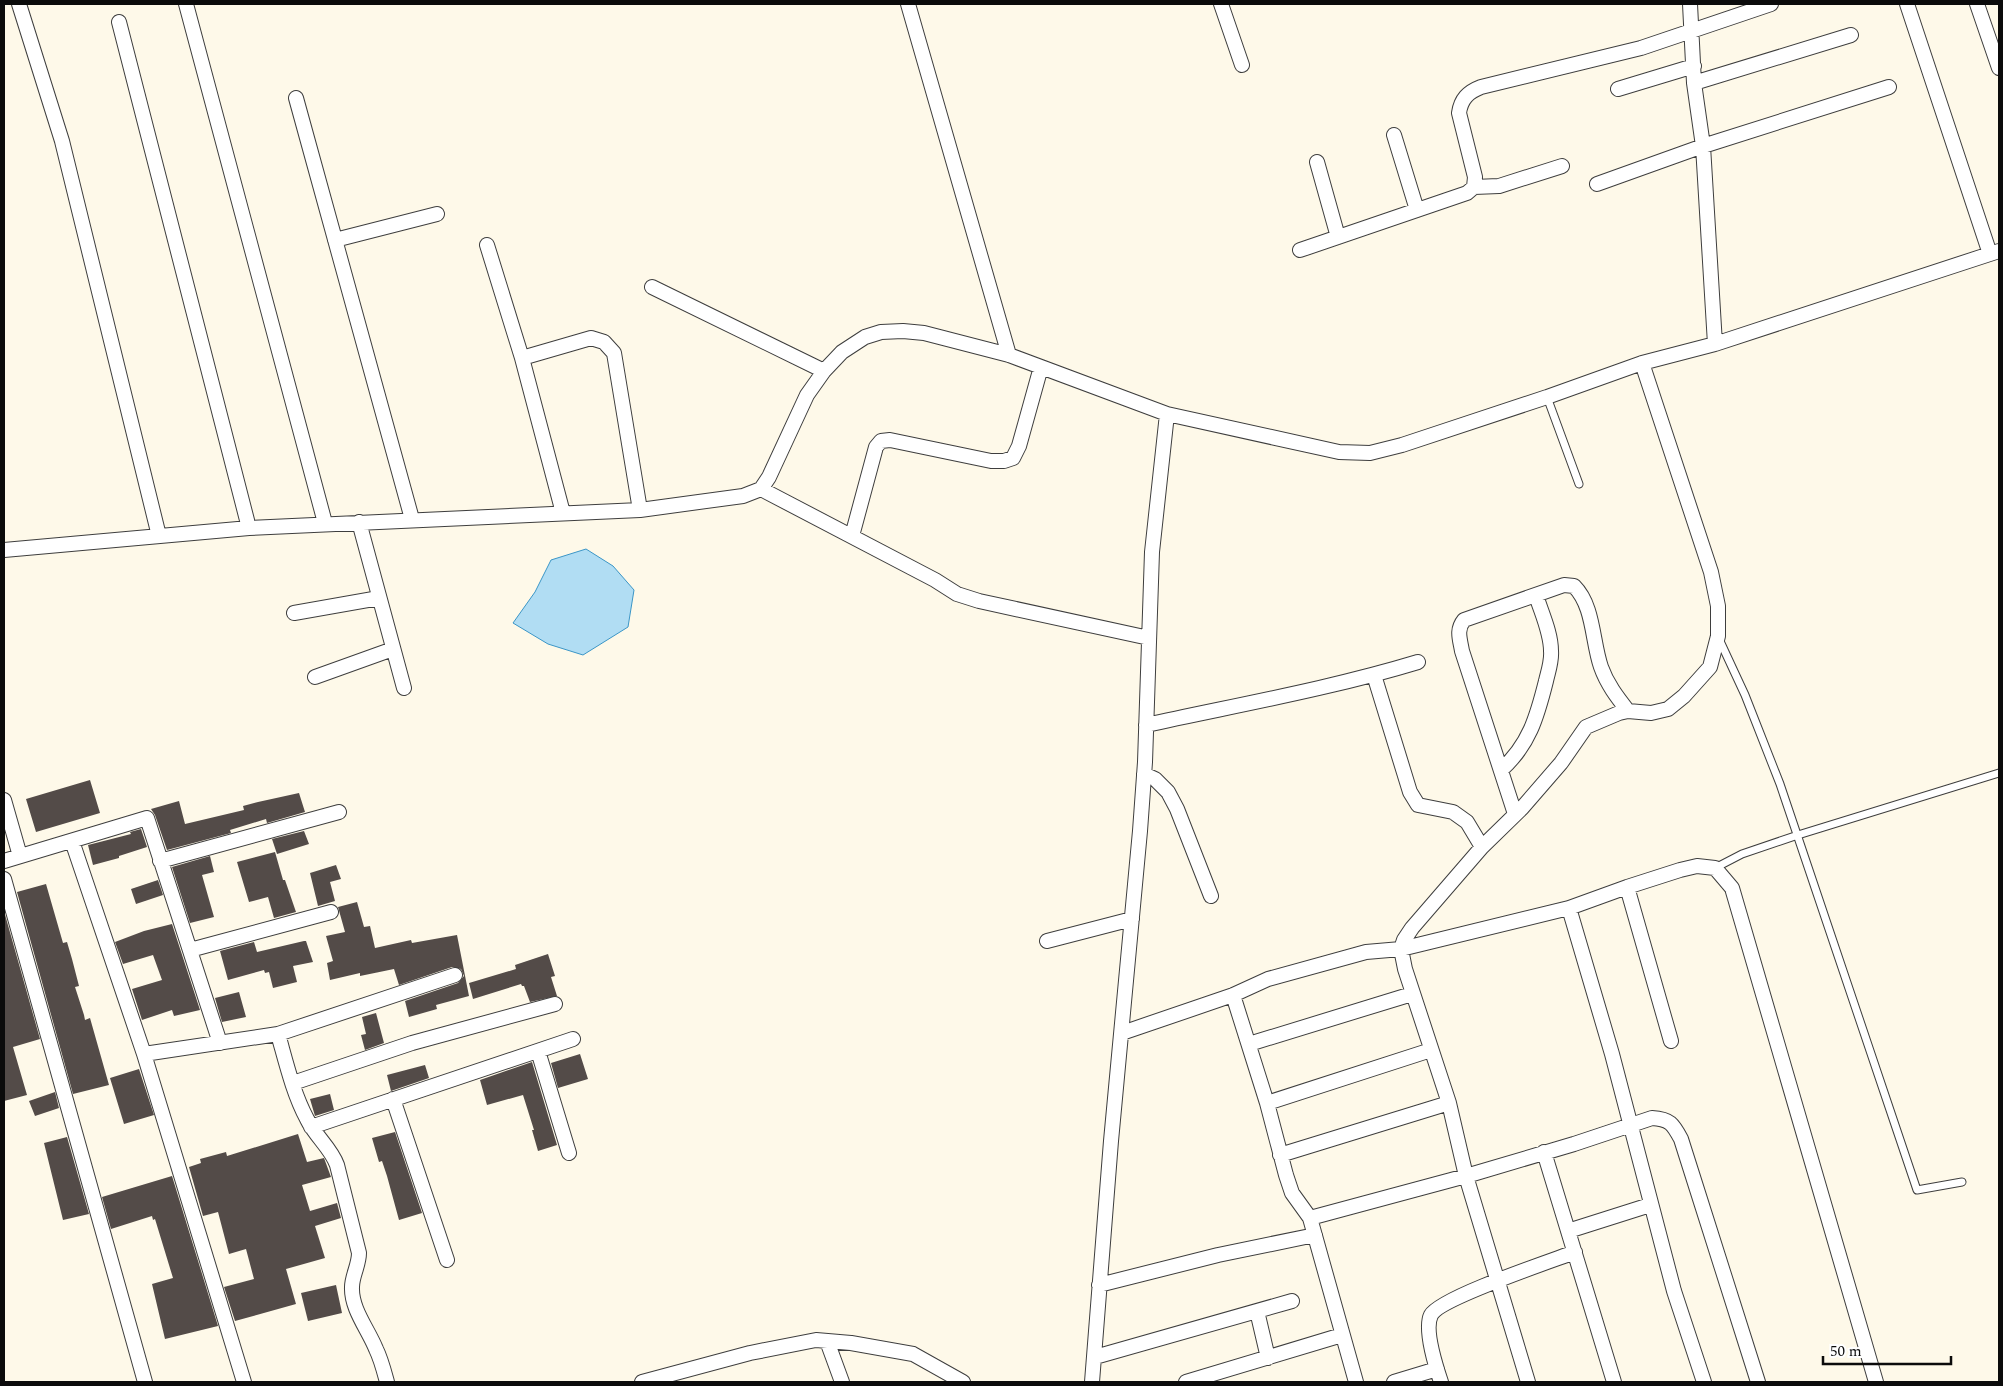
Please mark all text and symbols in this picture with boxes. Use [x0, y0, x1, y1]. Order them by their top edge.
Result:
scale bar [1823, 1334, 1950, 1366]
text: 50 m [1830, 1340, 1862, 1363]

